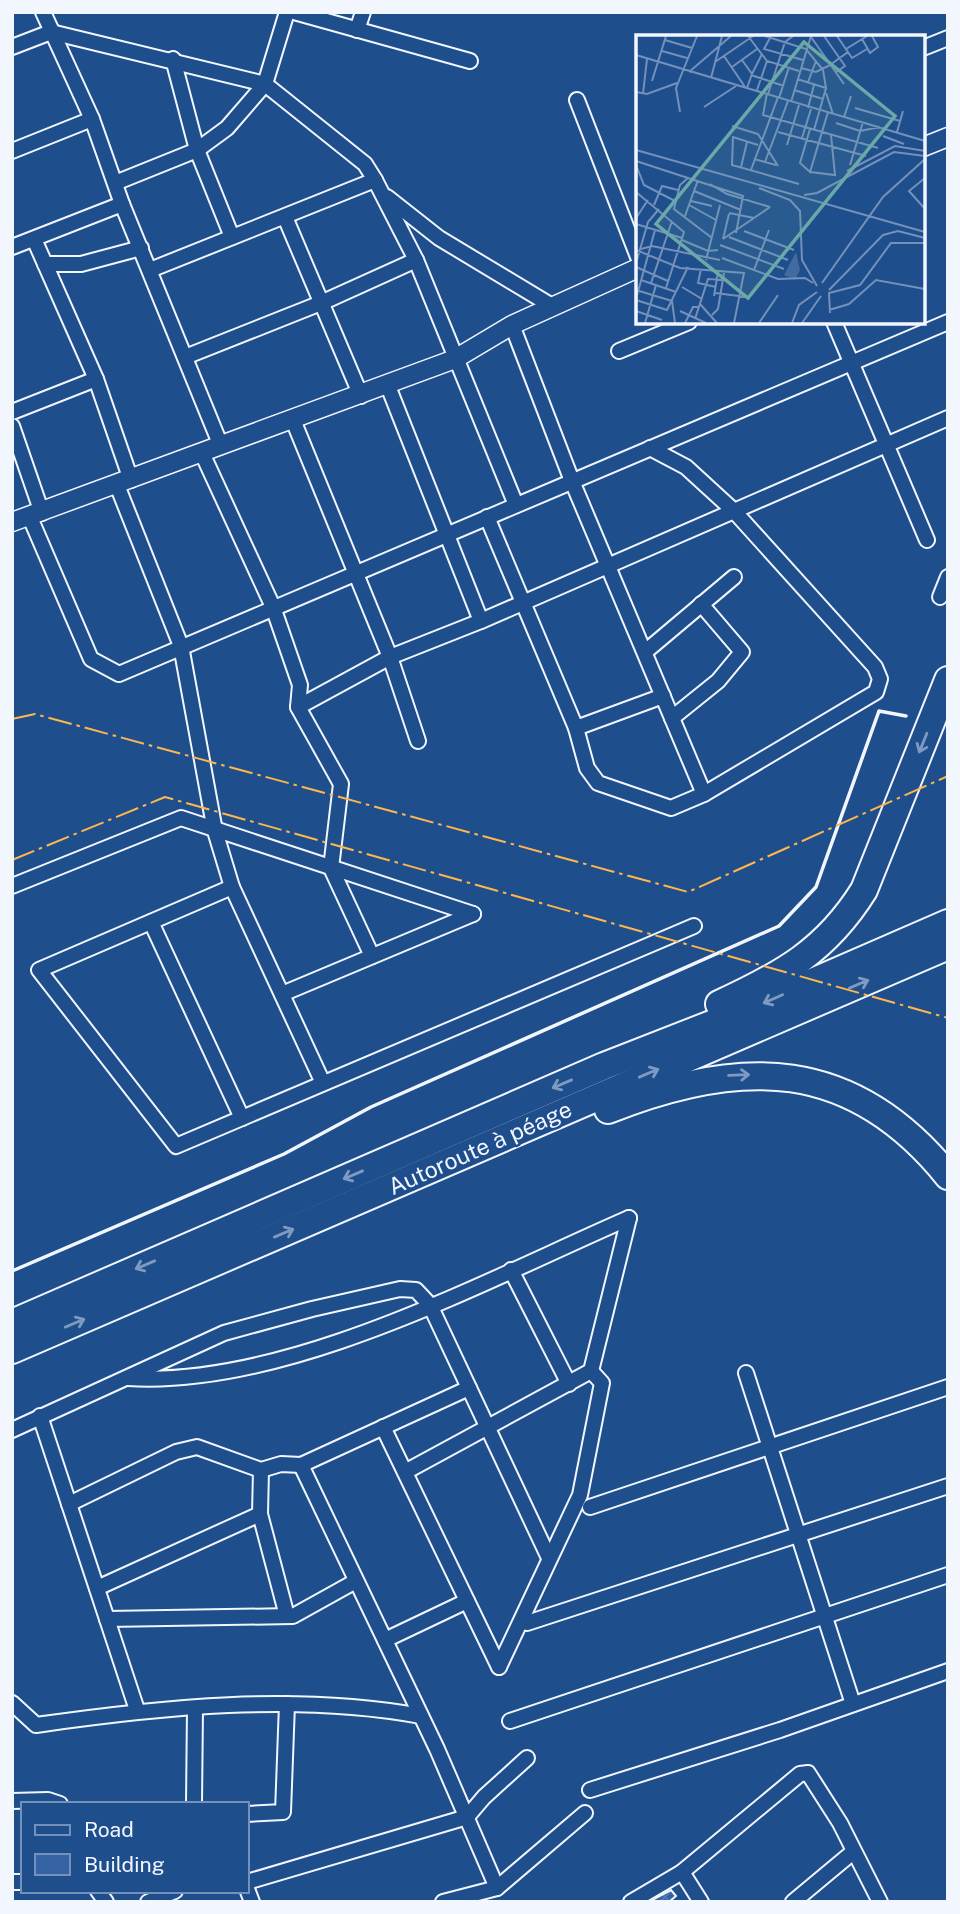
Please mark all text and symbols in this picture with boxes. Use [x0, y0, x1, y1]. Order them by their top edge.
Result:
inset map [636, 35, 925, 324]
one-way arrow [915, 732, 928, 754]
one-way arrow [847, 977, 869, 990]
one-way arrow [763, 993, 784, 1006]
one-way arrow [638, 1066, 660, 1079]
one-way arrow [728, 1069, 751, 1082]
one-way arrow [552, 1078, 573, 1091]
street label: Autoroute à péage [384, 1095, 576, 1200]
one-way arrow [343, 1169, 365, 1182]
one-way arrow [273, 1226, 294, 1239]
one-way arrow [134, 1259, 156, 1272]
one-way arrow [64, 1316, 85, 1329]
legend [21, 1802, 248, 1893]
text: Road [84, 1817, 134, 1842]
text: Building [84, 1852, 165, 1877]

